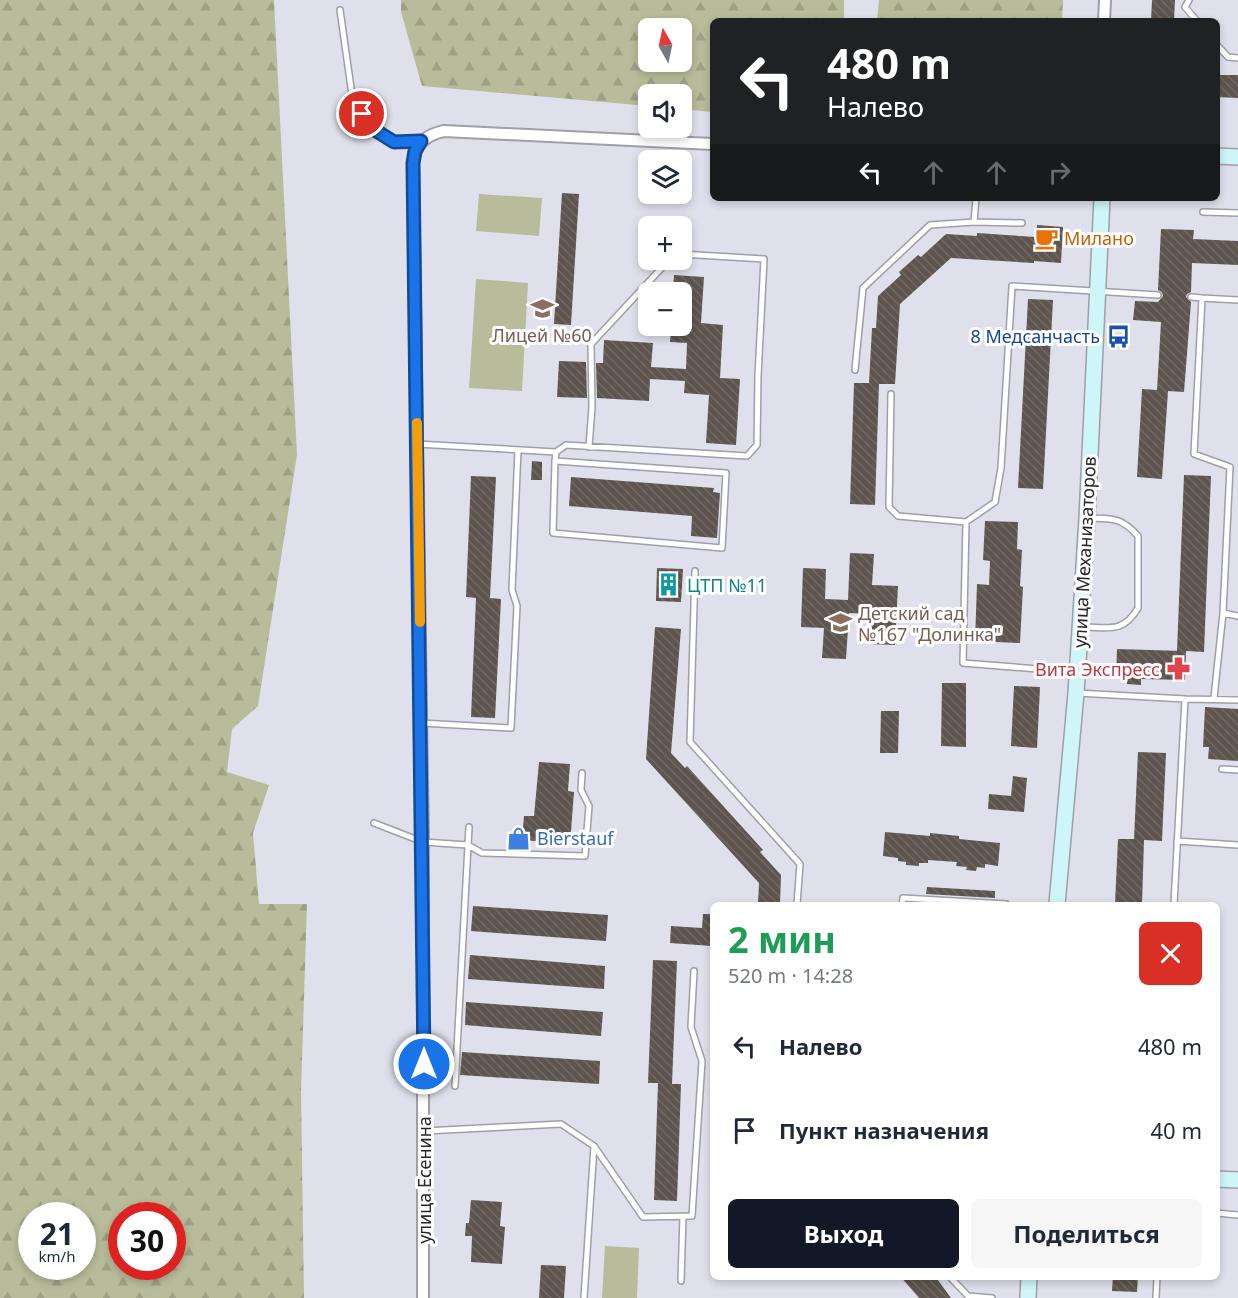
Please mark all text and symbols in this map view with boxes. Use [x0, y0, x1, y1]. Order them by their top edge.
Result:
north arrow [638, 18, 692, 72]
map controls [638, 18, 692, 336]
text: 480 m [827, 34, 951, 91]
icon: left [728, 42, 806, 120]
button: sound [638, 84, 692, 138]
pin [336, 88, 387, 139]
text: Налево [827, 88, 924, 125]
icon: arrive [345, 97, 378, 130]
button: layers [638, 150, 692, 204]
icon: left [854, 156, 887, 189]
icon: ahead [917, 156, 950, 189]
icon: ahead [980, 156, 1013, 189]
icon: right [1043, 156, 1076, 189]
button: + [638, 216, 692, 270]
cafe icon: Милано [1033, 225, 1059, 251]
place label: Милано [1064, 226, 1134, 250]
button: − [638, 282, 692, 336]
school or university icon: Лицей №60 [529, 296, 555, 322]
place label: Лицей №60 [492, 323, 592, 347]
bus stop icon: 8 Медсанчасть [1105, 323, 1131, 349]
place label: 8 Медсанчасть [970, 324, 1100, 348]
street label: улица Механизаторов [1067, 456, 1101, 648]
building icon: ЦТП №11 [656, 572, 682, 598]
place label: ЦТП №11 [687, 573, 767, 597]
place label: Детский сад №167 "Долинка" [858, 601, 1001, 646]
school or university icon: Детский сад №167 "Долинка" [827, 610, 853, 636]
pharmacy icon: Вита Экспресс [1165, 656, 1191, 682]
place label: Вита Экспресс [1035, 657, 1160, 681]
shop icon: Bierstauf [506, 825, 532, 851]
place label: Bierstauf [537, 826, 614, 850]
text: 2 мин [728, 915, 836, 964]
button: close [1139, 922, 1202, 985]
text: 520 m · 14:28 [728, 962, 853, 989]
icon: left [728, 1030, 761, 1063]
text: Налево [779, 1031, 862, 1061]
text: 480 m [1138, 1031, 1202, 1061]
position arrow [392, 1032, 456, 1096]
icon: arrive [728, 1114, 761, 1147]
text: Пункт назначения [779, 1115, 989, 1145]
text: 40 m [1151, 1115, 1202, 1145]
street label: улица Есенина [412, 1116, 436, 1244]
button: Выход [728, 1199, 959, 1268]
button: Поделиться [971, 1199, 1202, 1268]
speed limit sign: 30 [108, 1202, 186, 1280]
text: 21 [40, 1213, 74, 1254]
text: km/h [39, 1246, 75, 1266]

